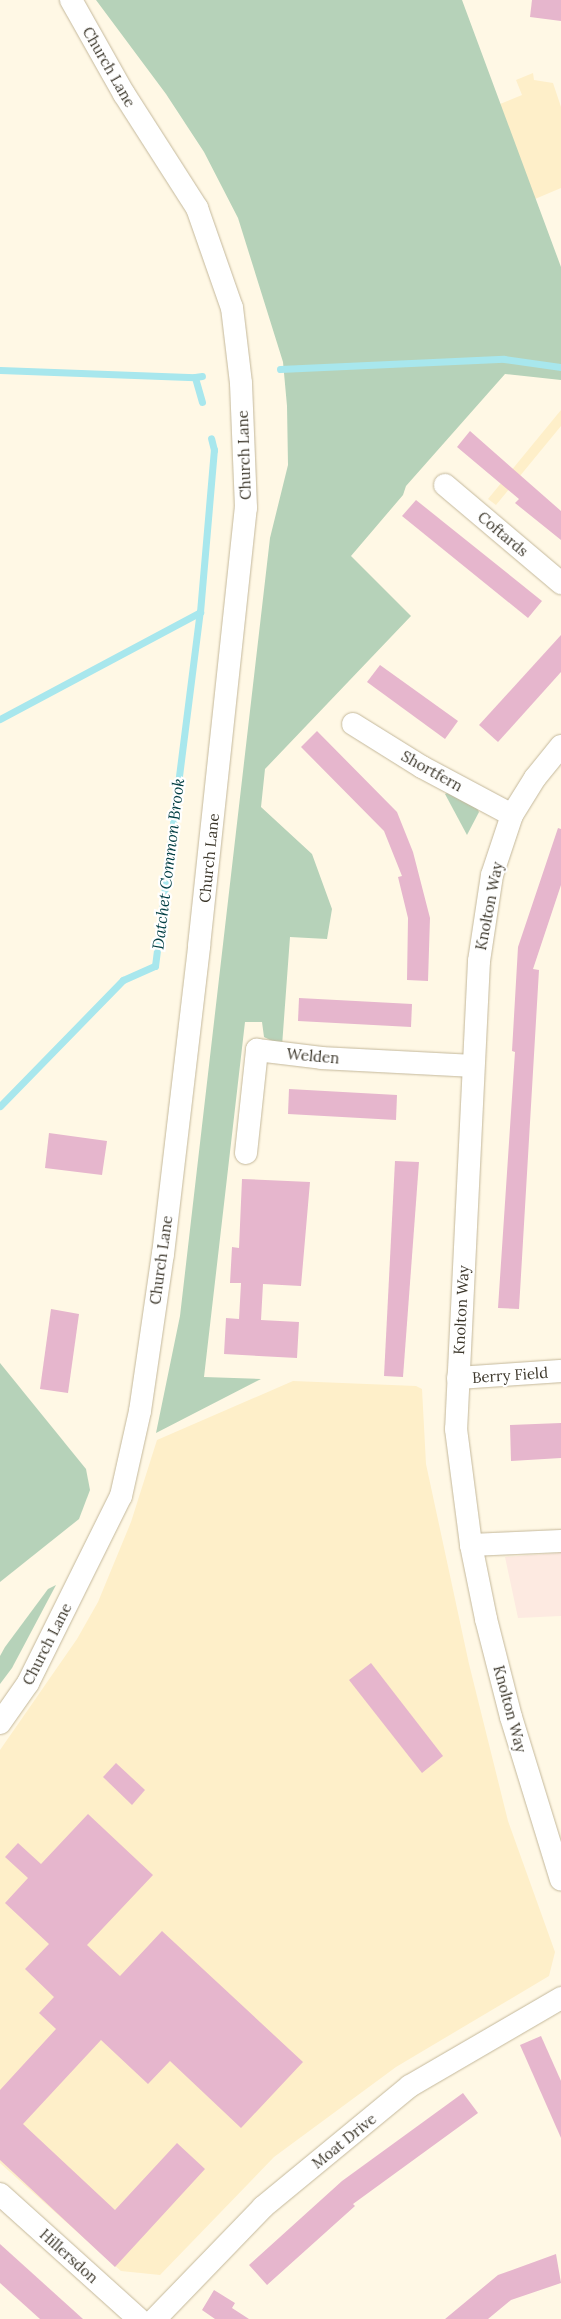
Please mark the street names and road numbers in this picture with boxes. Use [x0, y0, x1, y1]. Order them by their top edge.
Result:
street label: Church Lane [79, 24, 139, 110]
street label: Church Lane [233, 410, 255, 500]
street label: Coftards [474, 508, 532, 560]
street label: Shortfern [398, 747, 466, 795]
street label: Church Lane [195, 812, 223, 904]
street label: Knolton Way [472, 860, 506, 952]
street label: Welden [286, 1045, 340, 1067]
street label: Church Lane [146, 1214, 176, 1306]
street label: Knolton Way [450, 1265, 472, 1355]
street label: Berry Field [471, 1363, 549, 1387]
street label: Church Lane [19, 1600, 75, 1688]
street label: Knolton Way [490, 1663, 530, 1755]
street label: Moat Drive [308, 2110, 380, 2172]
street label: Hillersdon [36, 2225, 102, 2287]

